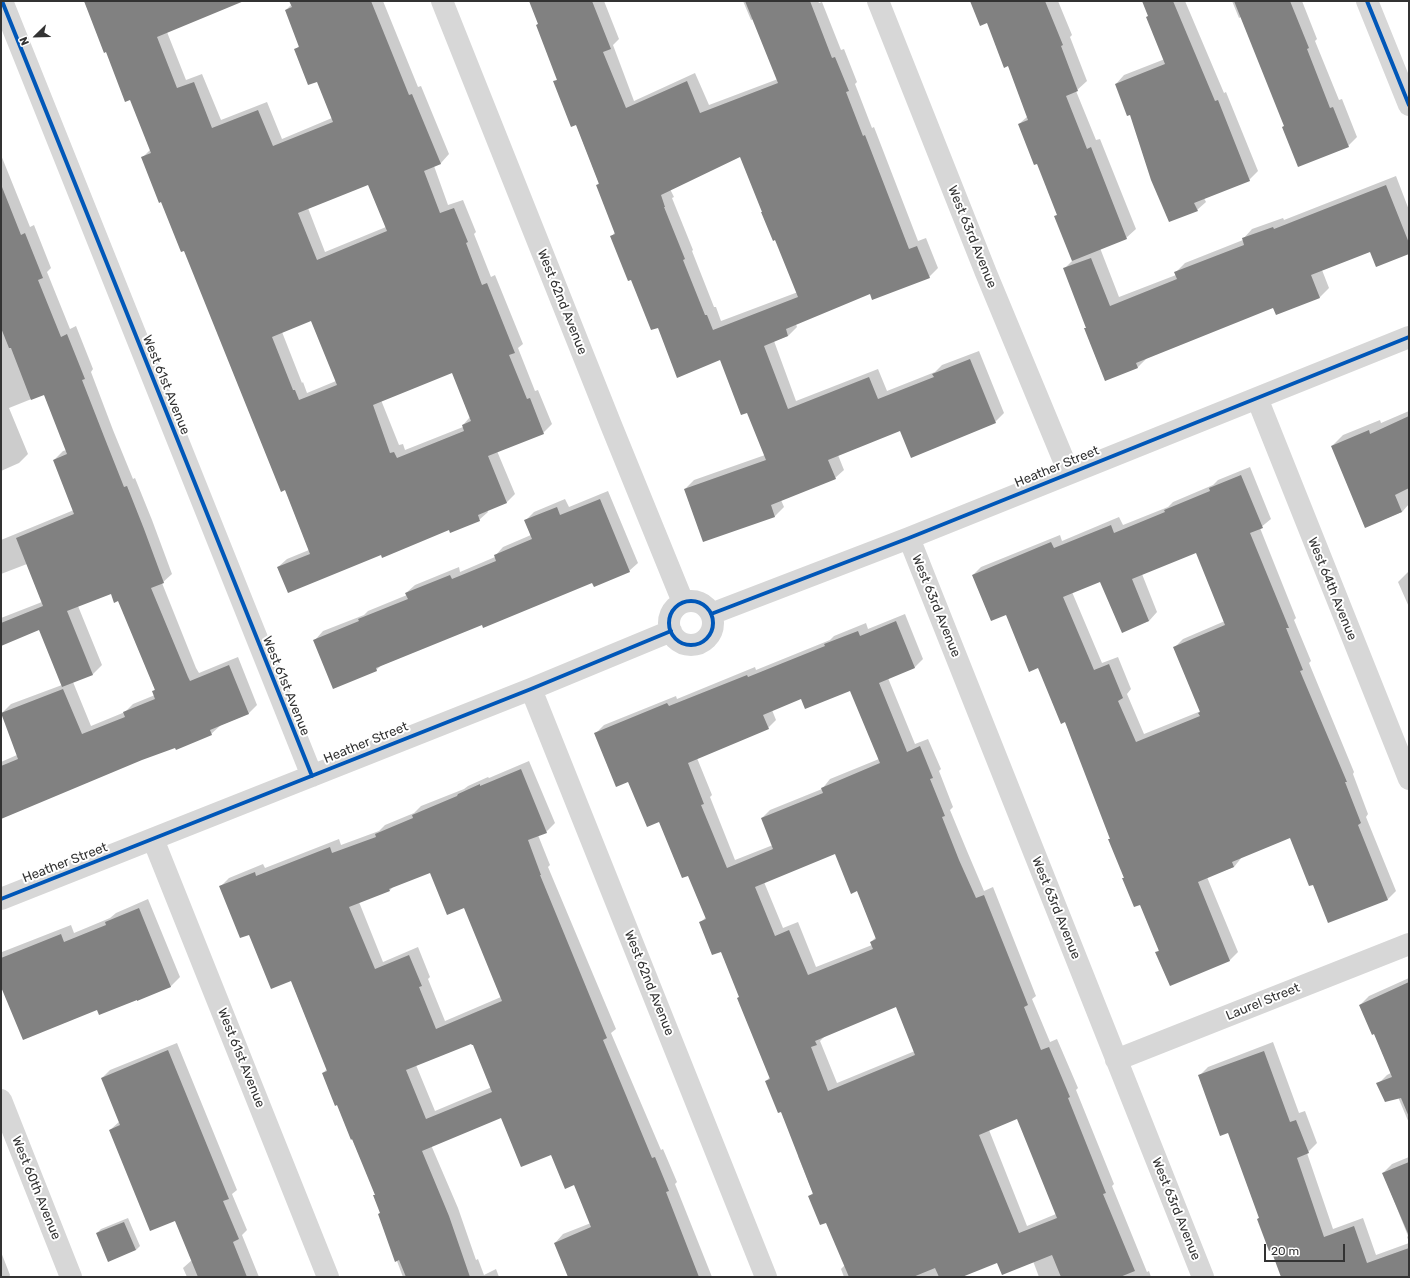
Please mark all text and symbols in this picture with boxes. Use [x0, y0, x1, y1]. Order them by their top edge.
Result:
north arrow [16, 16, 56, 56]
text: N [17, 35, 32, 47]
street label: West 63rd Avenue [944, 183, 1000, 291]
street label: West 62nd Avenue [534, 247, 590, 357]
street label: West 61st Avenue [139, 333, 193, 437]
street label: Heather Street [1013, 443, 1101, 491]
street label: West 64th Avenue [1304, 535, 1360, 643]
street label: West 63rd Avenue [908, 552, 964, 660]
street label: West 61st Avenue [259, 634, 313, 738]
street label: Heather Street [322, 719, 410, 767]
street label: Heather Street [20, 840, 110, 886]
street label: West 63rd Avenue [1028, 854, 1084, 962]
street label: West 62nd Avenue [621, 928, 677, 1038]
street label: Laurel Street [1224, 980, 1302, 1024]
street label: West 61st Avenue [214, 1006, 268, 1110]
street label: West 60th Avenue [8, 1134, 64, 1242]
street label: West 63rd Avenue [1148, 1155, 1204, 1263]
scale bar [1266, 1236, 1347, 1262]
text: 20 m [1271, 1244, 1299, 1258]

